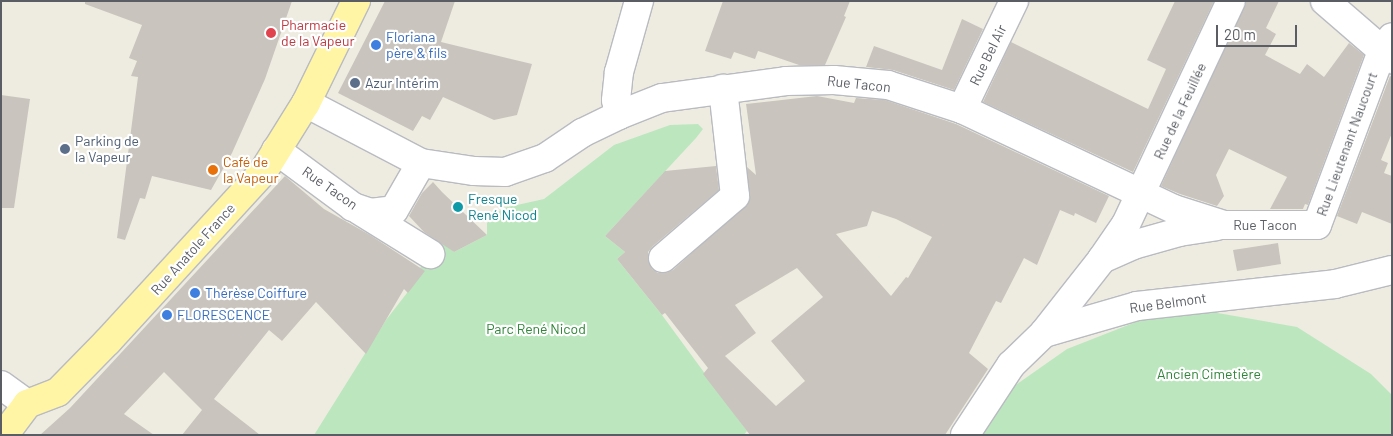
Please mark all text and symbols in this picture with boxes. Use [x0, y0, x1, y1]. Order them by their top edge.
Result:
scale bar [1218, 15, 1299, 47]
place label: Pharmacie de la Vapeur [281, 17, 354, 49]
street label: Rue Bel Air [966, 22, 1010, 88]
text: 20 m [1224, 25, 1256, 43]
marker: Pharmacie de la Vapeur [265, 27, 277, 39]
place label: Floriana père & fils [386, 29, 447, 62]
marker: Floriana père & fils [370, 39, 382, 51]
street label: Rue de la Feuillée [1150, 60, 1210, 162]
street label: Rue Lieutenant Naucourt [1313, 70, 1381, 218]
street label: Rue Tacon [826, 72, 892, 96]
place label: Azur Intérim [365, 75, 439, 91]
marker: Azur Intérim [349, 77, 361, 89]
place label: Parking de la Vapeur [75, 133, 139, 166]
marker: Parking de la Vapeur [59, 143, 71, 155]
place label: Café de la Vapeur [223, 154, 279, 186]
street label: Rue Tacon [299, 163, 361, 213]
marker: Café de la Vapeur [207, 164, 219, 176]
place label: Fresque René Nicod [468, 191, 537, 223]
street label: Rue Anatole France [147, 200, 239, 298]
marker: Fresque René Nicod [452, 201, 464, 213]
street label: Rue Tacon [1233, 217, 1297, 233]
place label: Thérèse Coiffure [205, 285, 307, 301]
marker: Thérèse Coiffure [189, 287, 201, 299]
street label: Rue Belmont [1128, 289, 1208, 317]
place label: FLORESCENCE [177, 307, 270, 323]
marker: FLORESCENCE [161, 309, 173, 321]
park label: Parc René Nicod [486, 321, 586, 337]
park label: Ancien Cimetière [1157, 366, 1261, 382]

